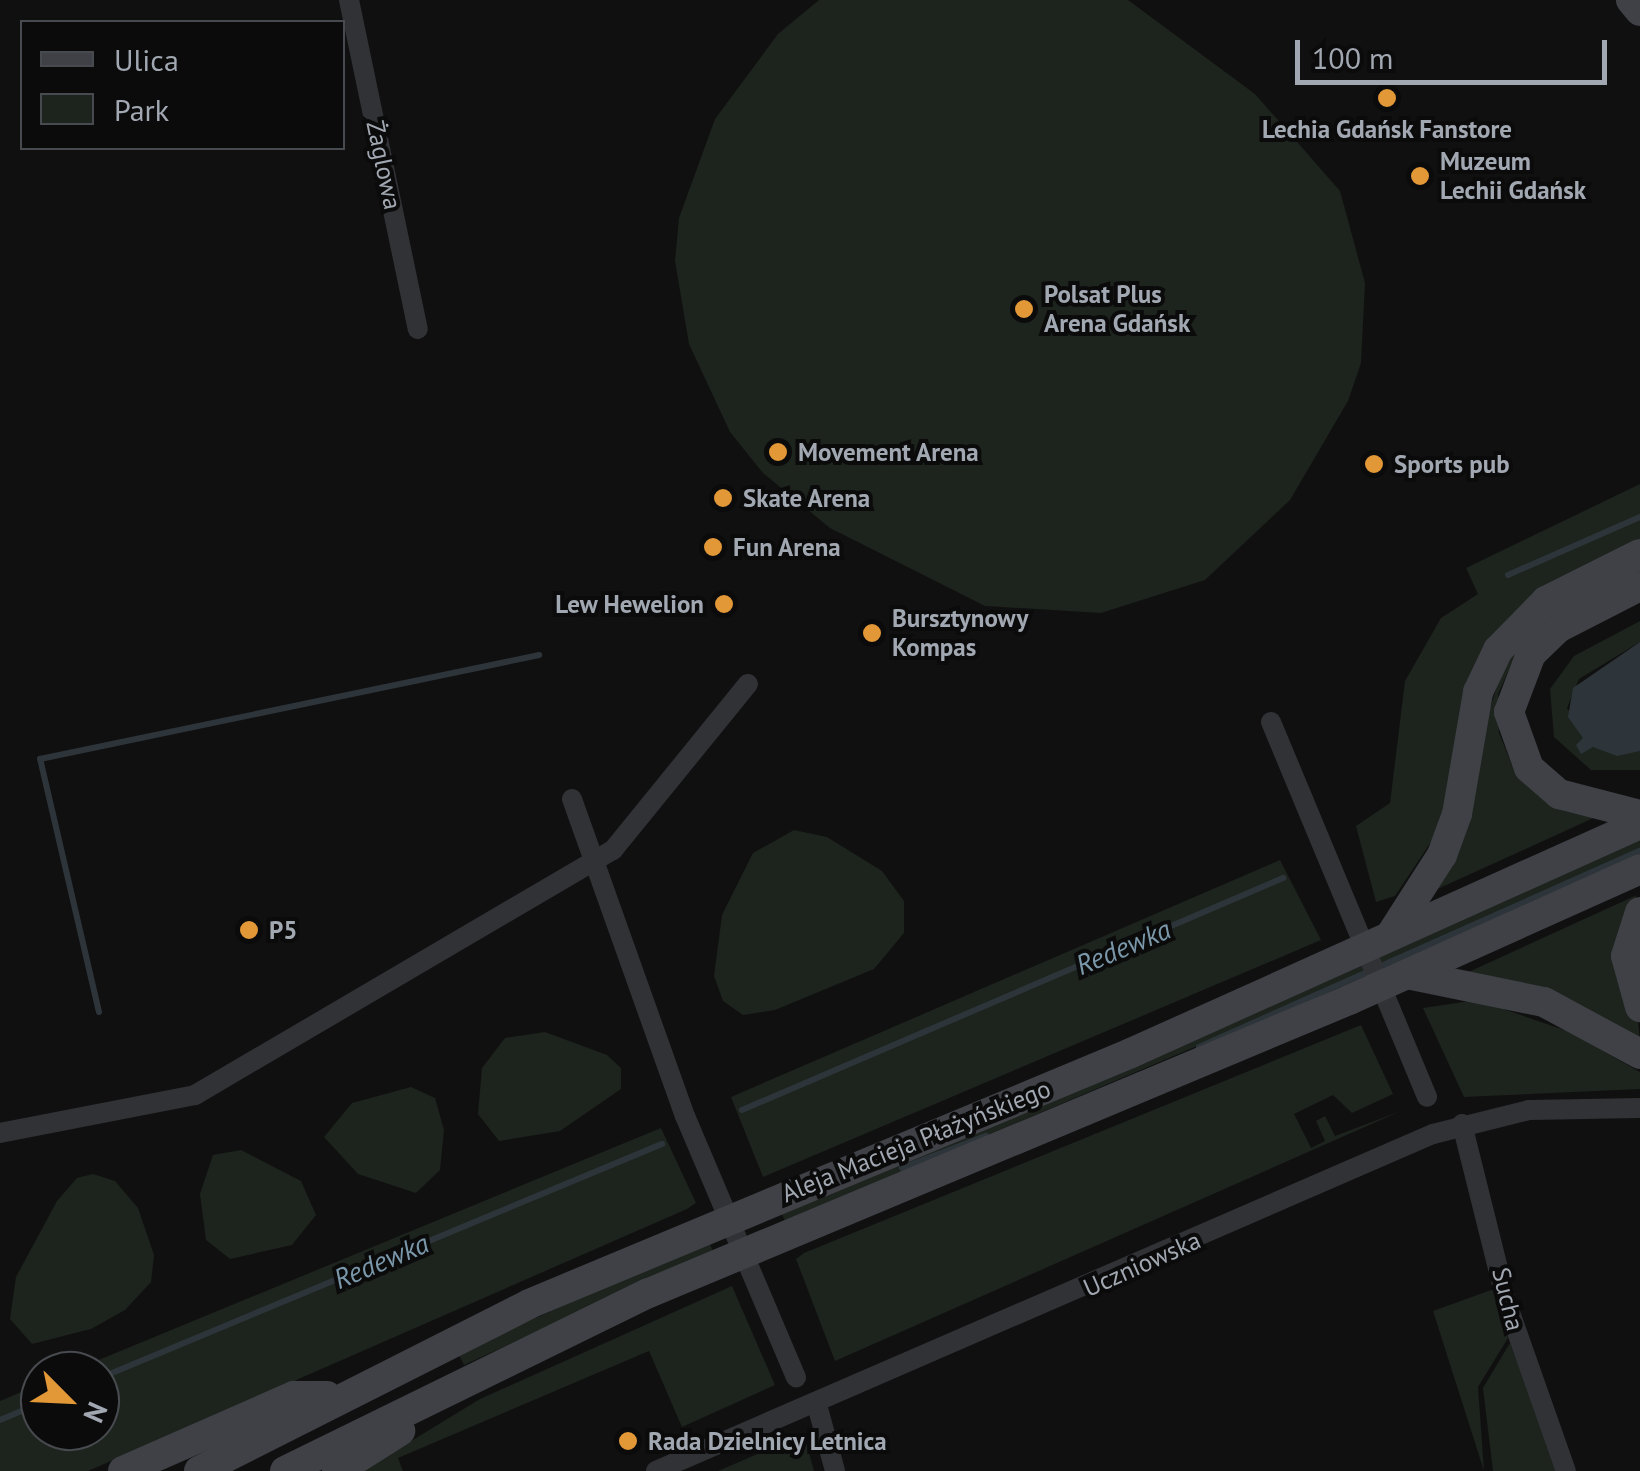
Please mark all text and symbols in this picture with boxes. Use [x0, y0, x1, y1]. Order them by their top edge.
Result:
legend [20, 20, 345, 150]
scale bar [1300, 20, 1612, 82]
text: 100 m [1312, 38, 1393, 77]
text: Ulica [114, 40, 179, 79]
marker: Lechia Gdańsk Fanstore [1376, 87, 1398, 109]
text: Park [114, 90, 169, 129]
place label: Lechia Gdańsk Fanstore [1261, 114, 1513, 144]
street label: Żaglowa [360, 118, 408, 212]
place label: Muzeum Lechii Gdańsk [1440, 147, 1586, 206]
marker: Muzeum Lechii Gdańsk [1409, 165, 1431, 187]
place label: Polsat Plus Arena Gdańsk [1044, 280, 1190, 339]
marker: Polsat Plus Arena Gdańsk [1013, 298, 1035, 320]
place label: Movement Arena [798, 437, 980, 467]
marker: Movement Arena [767, 441, 789, 463]
place label: Sports pub [1394, 449, 1510, 479]
marker: Sports pub [1363, 453, 1385, 475]
place label: Skate Arena [743, 483, 871, 513]
marker: Skate Arena [712, 487, 734, 509]
place label: Fun Arena [733, 532, 842, 562]
marker: Fun Arena [702, 536, 724, 558]
place label: Lew Hewelion [555, 589, 704, 619]
marker: Lew Hewelion [713, 593, 735, 615]
place label: Bursztynowy Kompas [892, 604, 1028, 663]
marker: Bursztynowy Kompas [861, 622, 883, 644]
water label: Redewka [1071, 912, 1175, 982]
place label: P5 [269, 915, 297, 945]
marker: P5 [238, 919, 260, 941]
street label: Aleja Macieja Płażyńskiego [777, 1073, 1055, 1209]
street label: Uczniowska [1079, 1225, 1205, 1303]
water label: Redewka [329, 1226, 433, 1296]
street label: Sucha [1486, 1264, 1530, 1334]
north arrow [20, 1351, 120, 1451]
text: N [75, 1397, 117, 1429]
place label: Rada Dzielnicy Letnica [648, 1426, 888, 1456]
marker: Rada Dzielnicy Letnica [617, 1430, 639, 1452]

